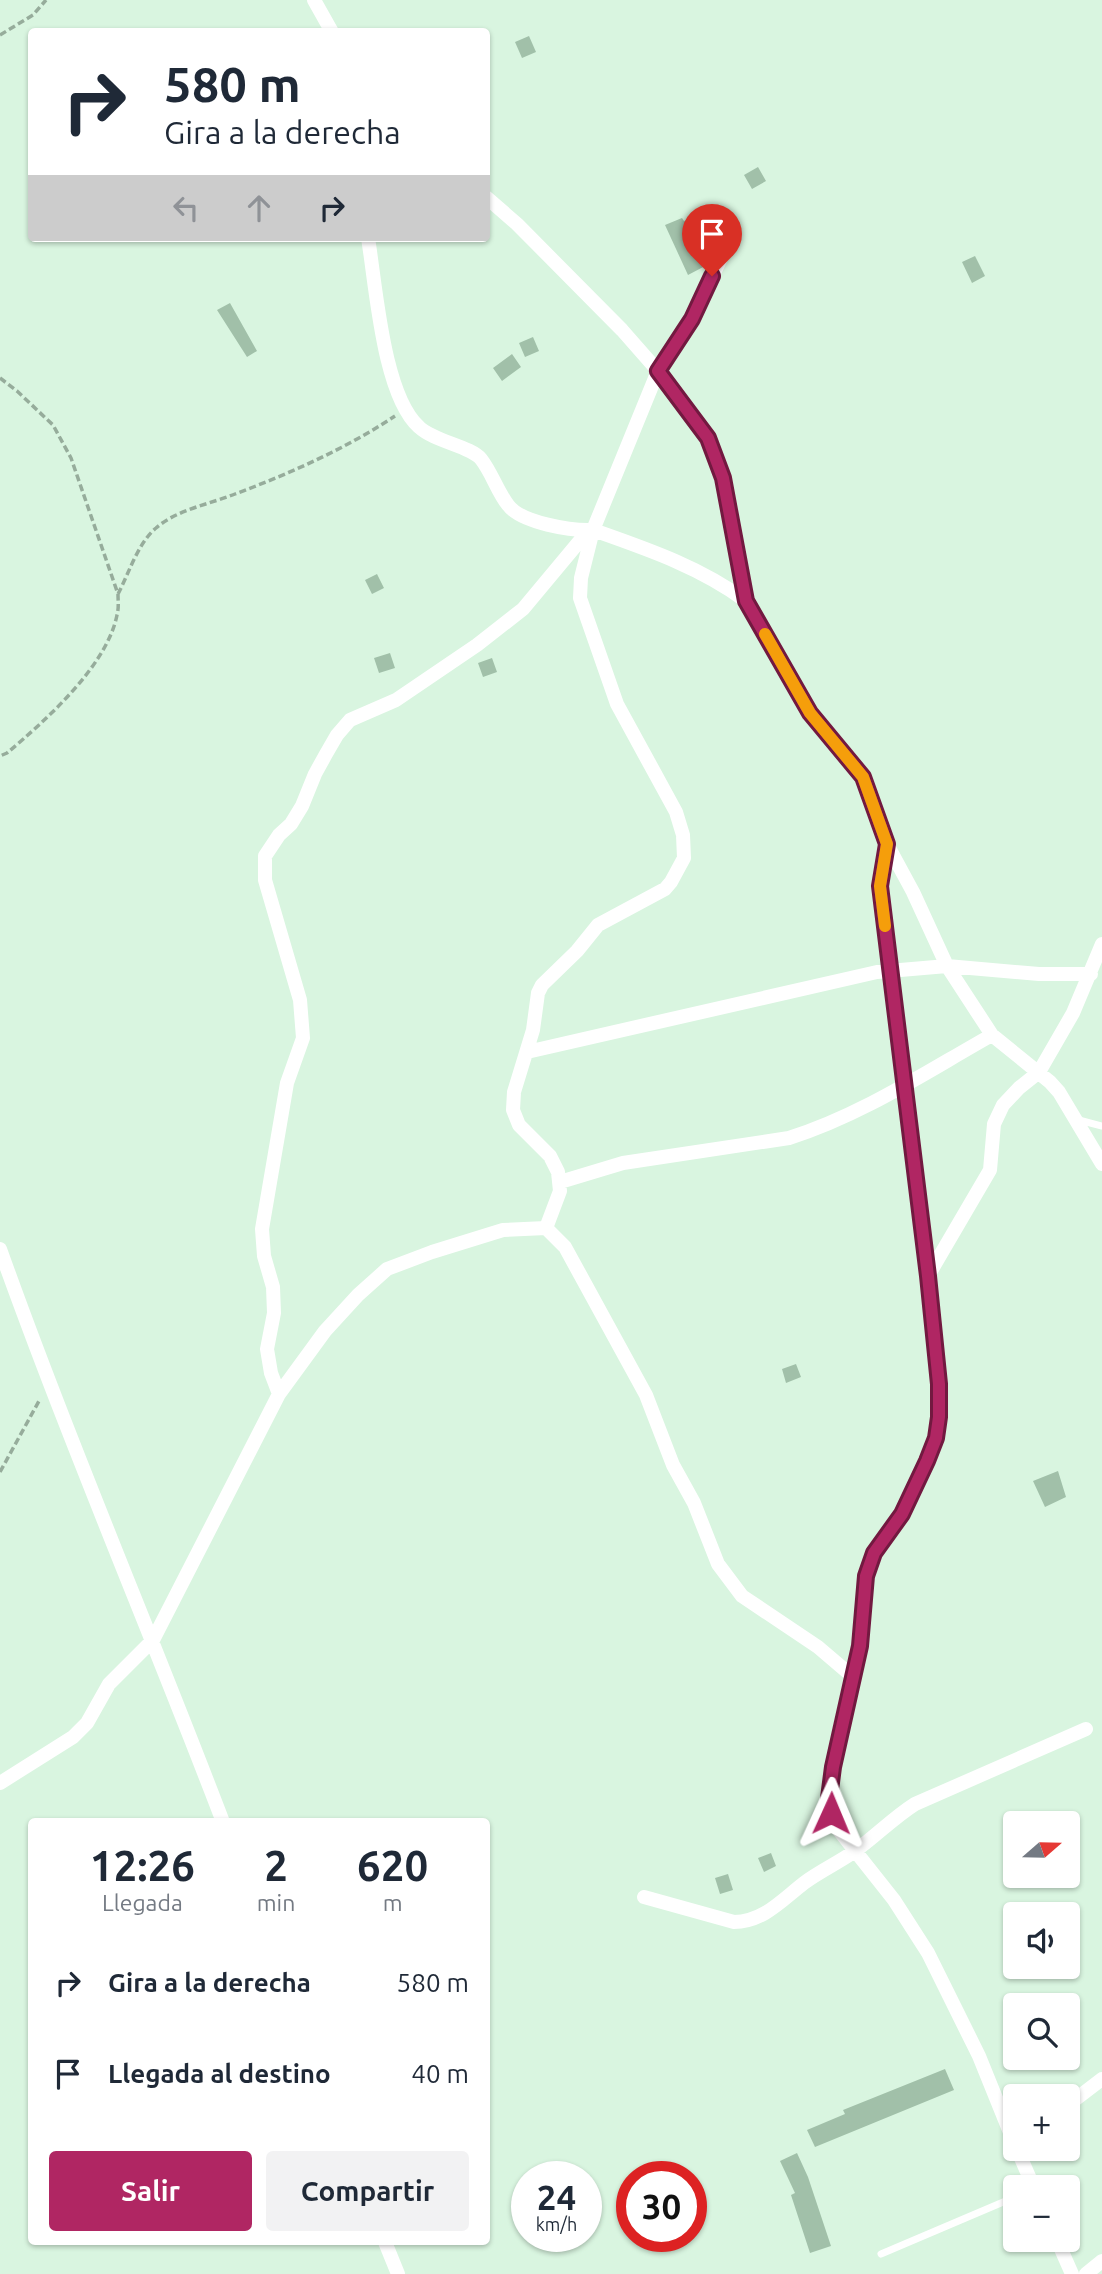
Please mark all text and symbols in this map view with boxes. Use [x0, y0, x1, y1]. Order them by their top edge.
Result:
icon: right [49, 56, 140, 147]
text: 580 m [164, 56, 301, 111]
text: Gira a la derecha [164, 114, 401, 150]
icon: left [167, 189, 205, 227]
icon: ahead [240, 189, 278, 227]
icon: right [313, 189, 351, 227]
pin [682, 204, 742, 276]
icon: arrive [693, 215, 731, 253]
position arrow [794, 1776, 868, 1850]
north arrow [1003, 1811, 1080, 1888]
map controls [1003, 1811, 1080, 2252]
text: 12:26 [90, 1842, 195, 1889]
text: 2 [264, 1842, 288, 1889]
text: 620 [357, 1842, 428, 1889]
text: Llegada [102, 1890, 183, 1915]
text: min [257, 1890, 295, 1915]
text: m [383, 1890, 403, 1915]
button: sound [1003, 1902, 1080, 1979]
icon: right [49, 1964, 87, 2002]
text: Gira a la derecha [108, 1968, 311, 1997]
text: 580 m [397, 1968, 469, 1997]
button: search [1003, 1993, 1080, 2070]
icon: arrive [49, 2055, 87, 2093]
text: Llegada al destino [108, 2059, 331, 2088]
text: 40 m [411, 2059, 469, 2088]
button: + [1003, 2084, 1080, 2161]
button: Salir [49, 2151, 252, 2231]
button: Compartir [266, 2151, 469, 2231]
speed limit sign: 30 [616, 2161, 707, 2252]
button: − [1003, 2175, 1080, 2252]
text: 24 [537, 2177, 576, 2217]
text: km/h [536, 2214, 577, 2234]

